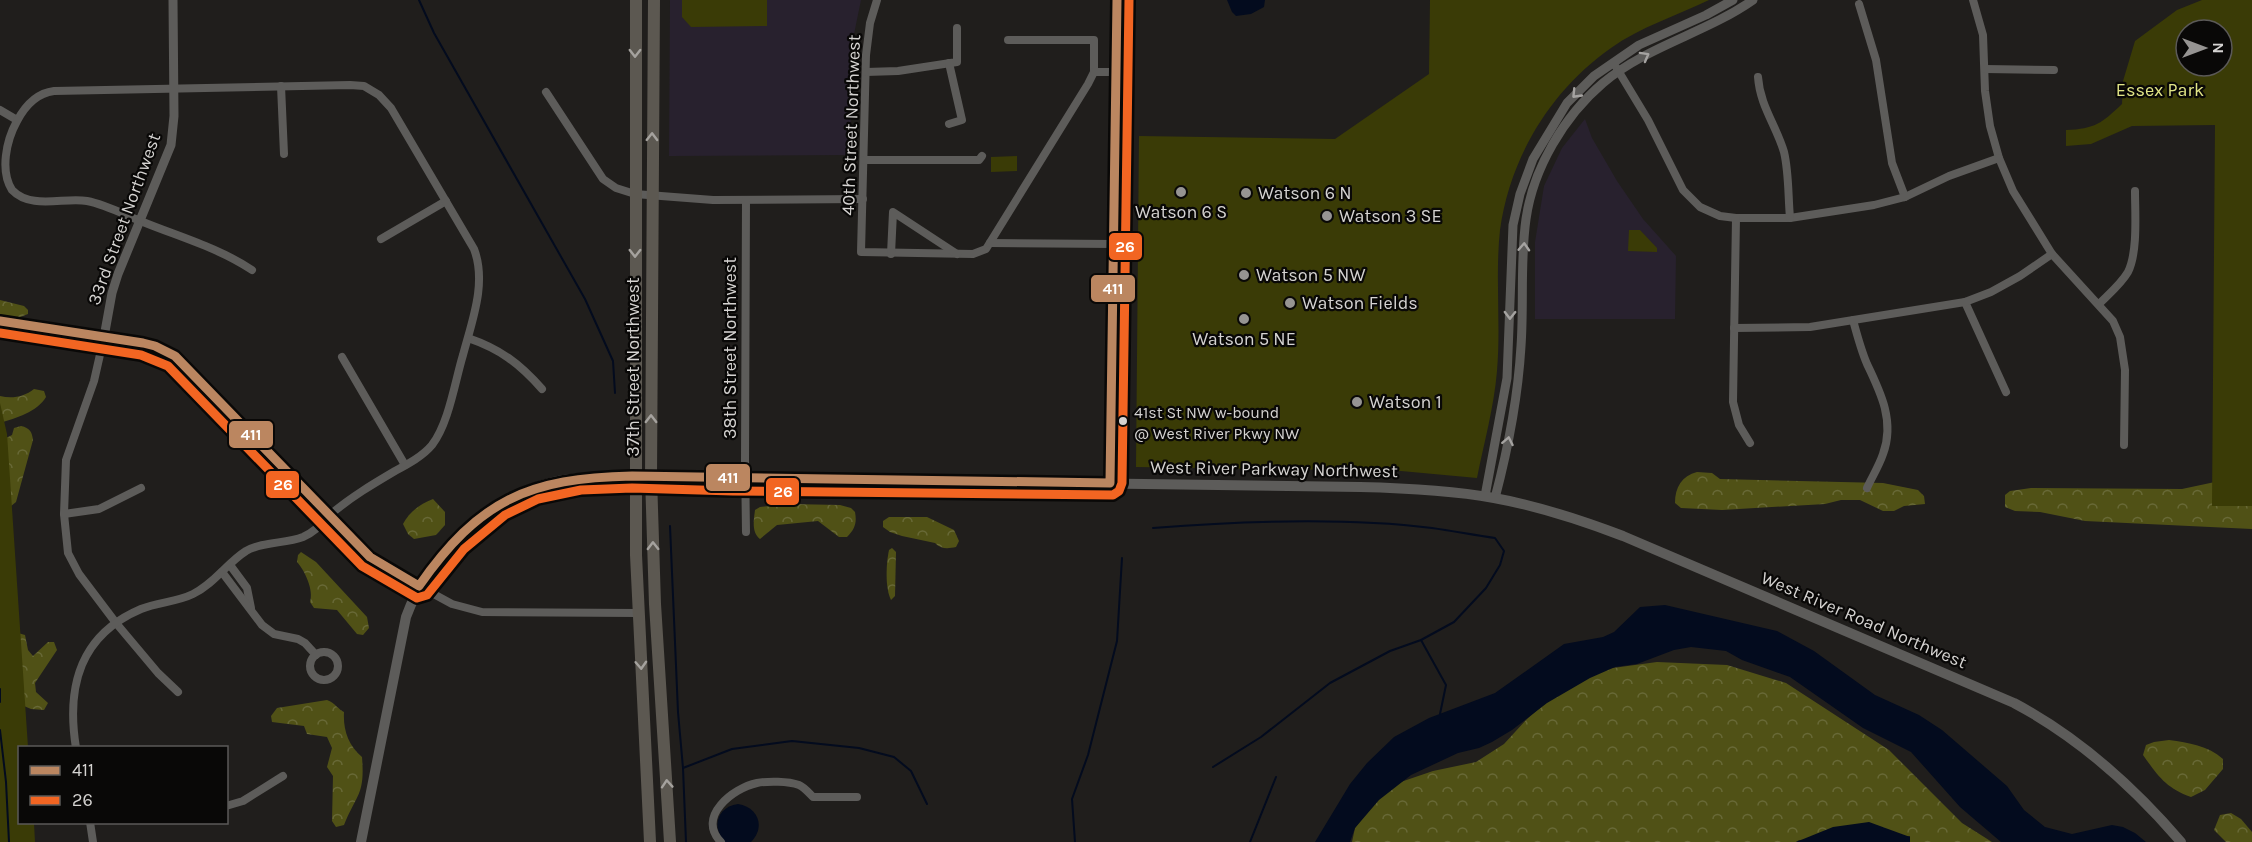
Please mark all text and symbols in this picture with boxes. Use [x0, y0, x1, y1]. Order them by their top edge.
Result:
north arrow [2174, 18, 2234, 78]
street label: 40th Street Northwest [837, 34, 865, 216]
text: N [2209, 42, 2228, 54]
one-way arrow [629, 49, 641, 58]
one-way arrow [1639, 52, 1649, 63]
park label: Essex Park [2116, 79, 2204, 101]
one-way arrow [1572, 87, 1583, 98]
street label: 33rd Street Northwest [83, 130, 165, 308]
one-way arrow [646, 132, 658, 141]
place label: Watson 6 N [1258, 182, 1352, 204]
marker: Watson 6 S [1174, 185, 1188, 199]
marker: Watson 6 N [1239, 186, 1253, 200]
place label: Watson 6 S [1135, 201, 1227, 223]
place label: Watson 3 SE [1339, 205, 1442, 227]
marker: Watson 3 SE [1320, 209, 1334, 223]
line badge: 26 [1108, 232, 1143, 261]
text: 26 [1115, 237, 1135, 256]
one-way arrow [1517, 242, 1530, 251]
one-way arrow [629, 248, 641, 257]
street label: 38th Street Northwest [719, 257, 741, 439]
place label: Watson 5 NW [1256, 264, 1365, 286]
marker: Watson 5 NW [1237, 268, 1251, 282]
line badge: 411 [1090, 274, 1136, 303]
street label: 37th Street Northwest [622, 277, 644, 457]
text: 411 [1103, 279, 1123, 298]
place label: Watson Fields [1302, 292, 1418, 314]
marker: Watson Fields [1283, 296, 1297, 310]
one-way arrow [1504, 310, 1516, 319]
marker: Watson 5 NE [1237, 312, 1251, 326]
place label: Watson 5 NE [1192, 328, 1296, 350]
place label: Watson 1 [1369, 391, 1442, 413]
marker: Watson 1 [1350, 395, 1364, 409]
place label: 41st St NW w-bound @ West River Pkwy NW [1134, 403, 1300, 443]
one-way arrow [645, 414, 657, 423]
marker: 41st St NW w-bound @ West River Pkwy NW [1117, 415, 1129, 427]
line badge: 411 [228, 420, 274, 449]
text: 411 [241, 425, 261, 444]
one-way arrow [1501, 436, 1514, 446]
street label: West River Parkway Northwest [1150, 456, 1398, 482]
line badge: 411 [705, 463, 751, 492]
text: 411 [718, 468, 738, 487]
line badge: 26 [265, 470, 300, 499]
text: 26 [273, 475, 293, 494]
line badge: 26 [765, 477, 800, 506]
text: 26 [773, 482, 793, 501]
one-way arrow [646, 542, 659, 551]
street label: West River Road Northwest [1758, 567, 1970, 673]
one-way arrow [634, 660, 647, 669]
legend [18, 746, 228, 824]
text: 411 [72, 759, 94, 781]
one-way arrow [660, 779, 673, 788]
text: 26 [72, 789, 93, 811]

